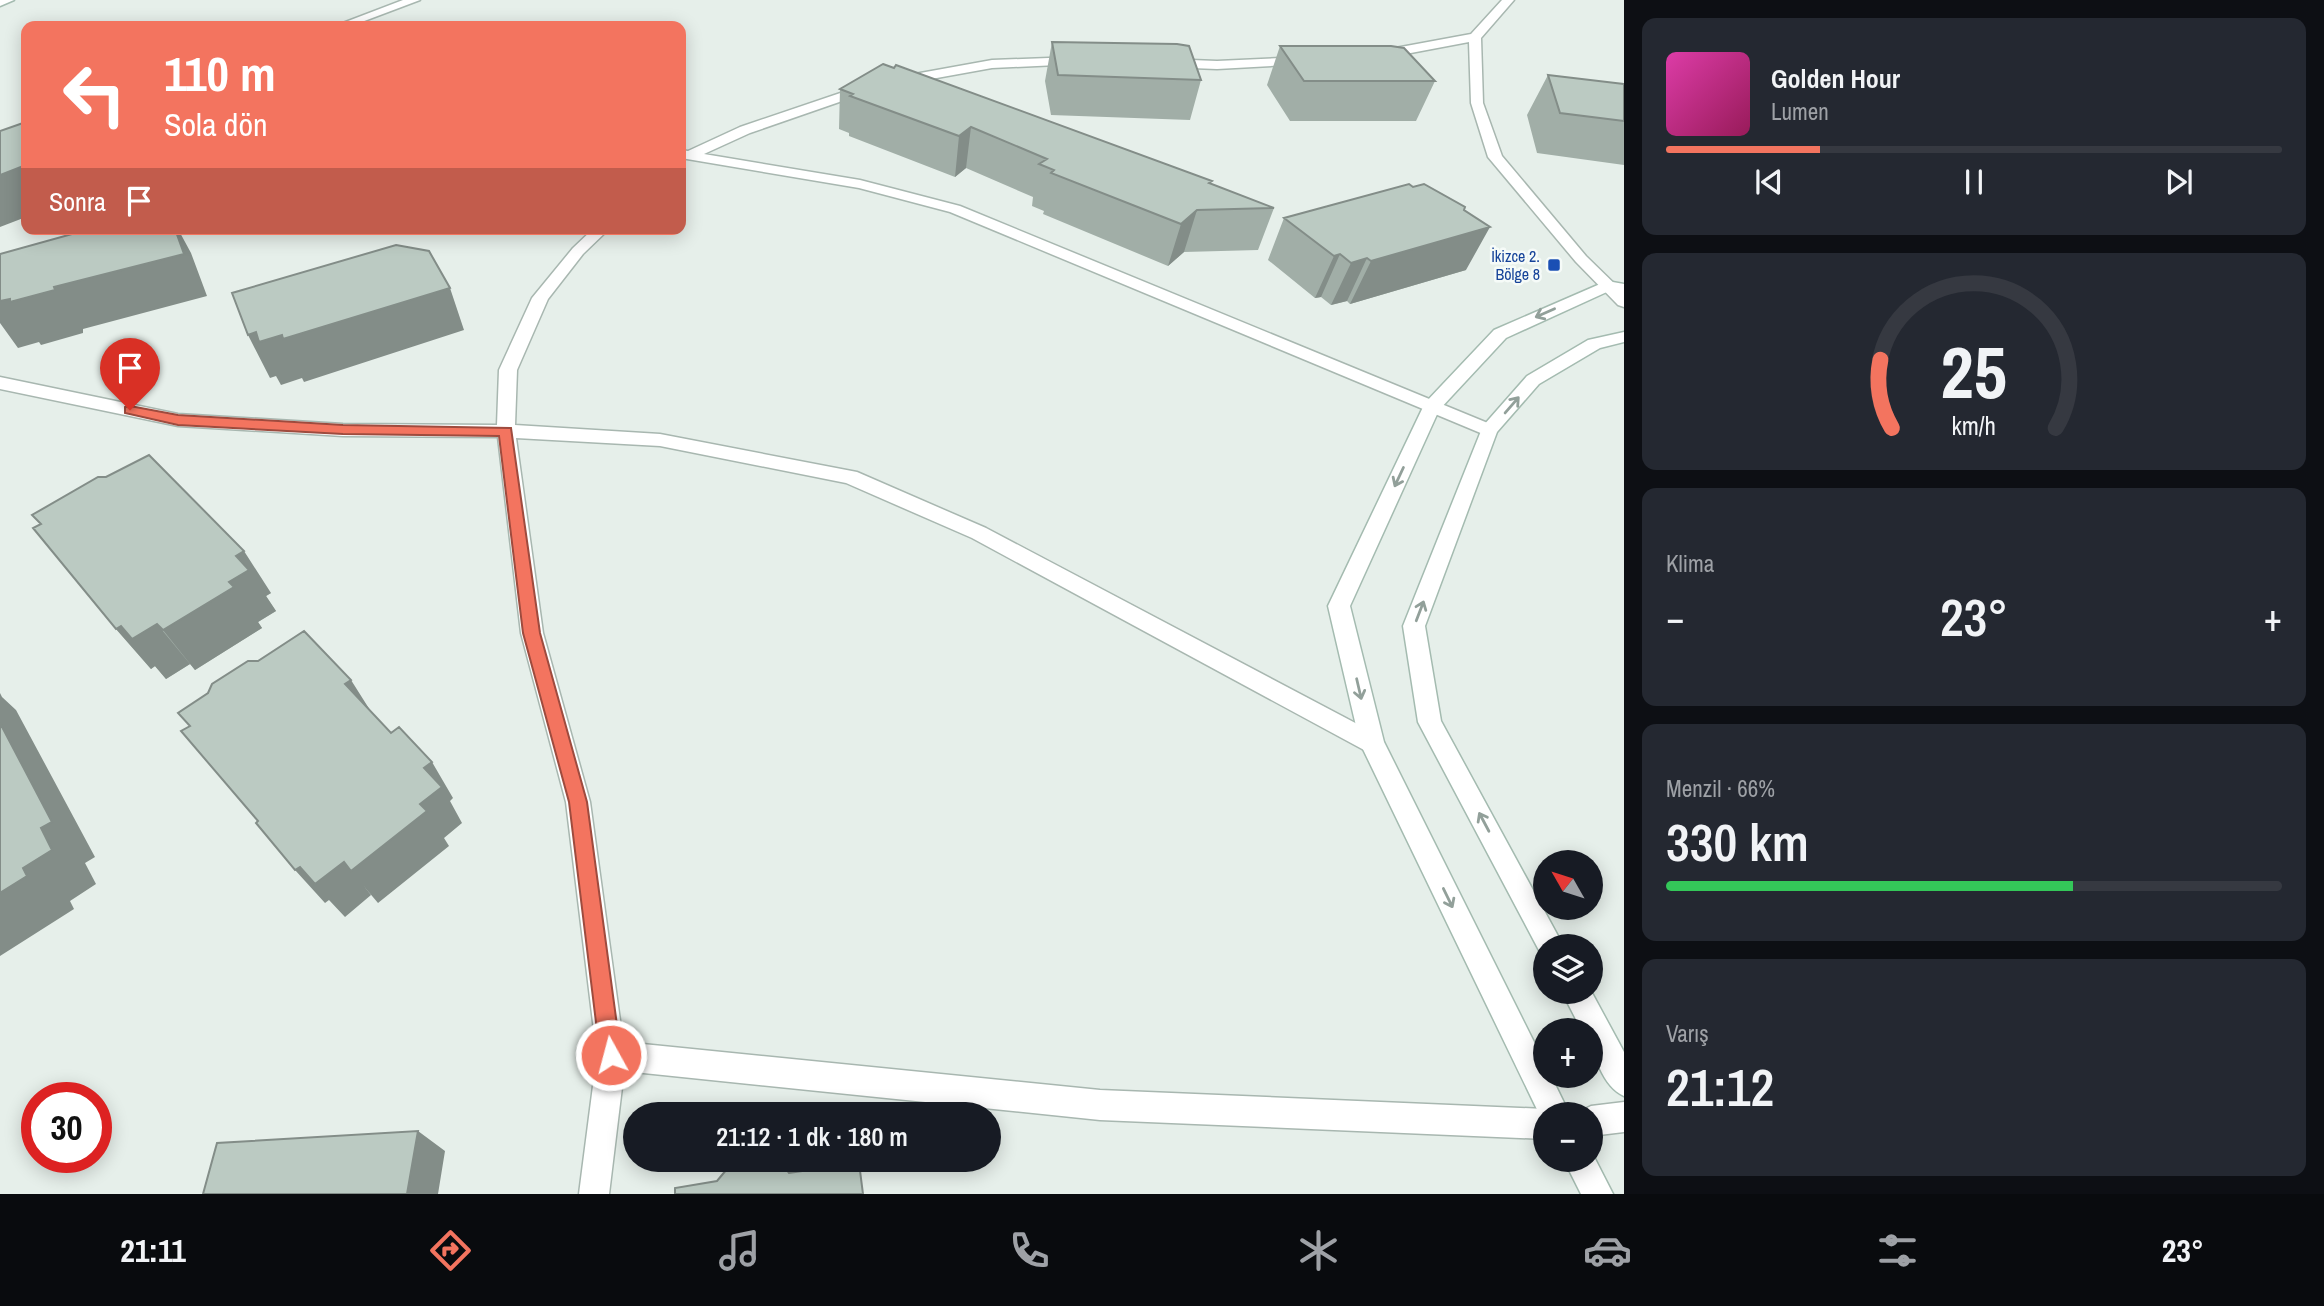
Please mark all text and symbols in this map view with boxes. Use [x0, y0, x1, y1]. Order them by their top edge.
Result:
text: 110 m [164, 40, 276, 106]
icon: left [49, 49, 140, 140]
text: Golden Hour [1771, 61, 1900, 96]
text: Lumen [1771, 96, 1829, 127]
text: Sola dön [164, 103, 268, 146]
icon: previous [1750, 163, 1788, 201]
icon: pause [1955, 163, 1993, 201]
icon: next [2160, 163, 2198, 201]
icon: arrive [120, 182, 158, 220]
text: Sonra [49, 184, 106, 219]
place label: İkizce 2. Bölge 8 [1491, 245, 1540, 285]
marker: İkizce 2. Bölge 8 [1546, 257, 1562, 273]
one-way arrow [1535, 307, 1556, 320]
text: 25 [1941, 323, 2007, 421]
pin [100, 338, 160, 410]
icon: arrive [111, 349, 149, 387]
one-way arrow [1503, 396, 1519, 414]
text: km/h [1952, 409, 1996, 443]
one-way arrow [1392, 466, 1405, 487]
text: Klima [1666, 548, 1714, 579]
text: 23° [1940, 582, 2008, 652]
text: − [1666, 592, 1684, 643]
text: + [2264, 592, 2282, 643]
one-way arrow [1414, 600, 1427, 622]
one-way arrow [1353, 677, 1366, 700]
text: Menzil · 66% [1666, 773, 1775, 804]
text: 330 km [1666, 807, 1809, 877]
one-way arrow [1477, 812, 1490, 833]
north arrow [1533, 850, 1603, 920]
map controls [1533, 850, 1603, 1172]
one-way arrow [1441, 887, 1455, 908]
button: layers [1533, 934, 1603, 1004]
position arrow [574, 1018, 648, 1092]
button: + [1533, 1018, 1603, 1088]
text: Varış [1666, 1018, 1709, 1049]
text: 21:12 [1666, 1052, 1774, 1122]
speed limit sign: 30 [21, 1082, 112, 1173]
button: − [1533, 1102, 1603, 1172]
text: 21:12 · 1 dk · 180 m [716, 1119, 908, 1154]
icon: directions [426, 1226, 475, 1275]
icon: music [715, 1226, 764, 1275]
icon: phone [1005, 1226, 1054, 1275]
icon: climate [1294, 1226, 1343, 1275]
icon: car [1583, 1226, 1632, 1275]
icon: filters [1873, 1226, 1922, 1275]
text: 21:11 [120, 1229, 186, 1272]
text: 23° [2162, 1229, 2204, 1272]

